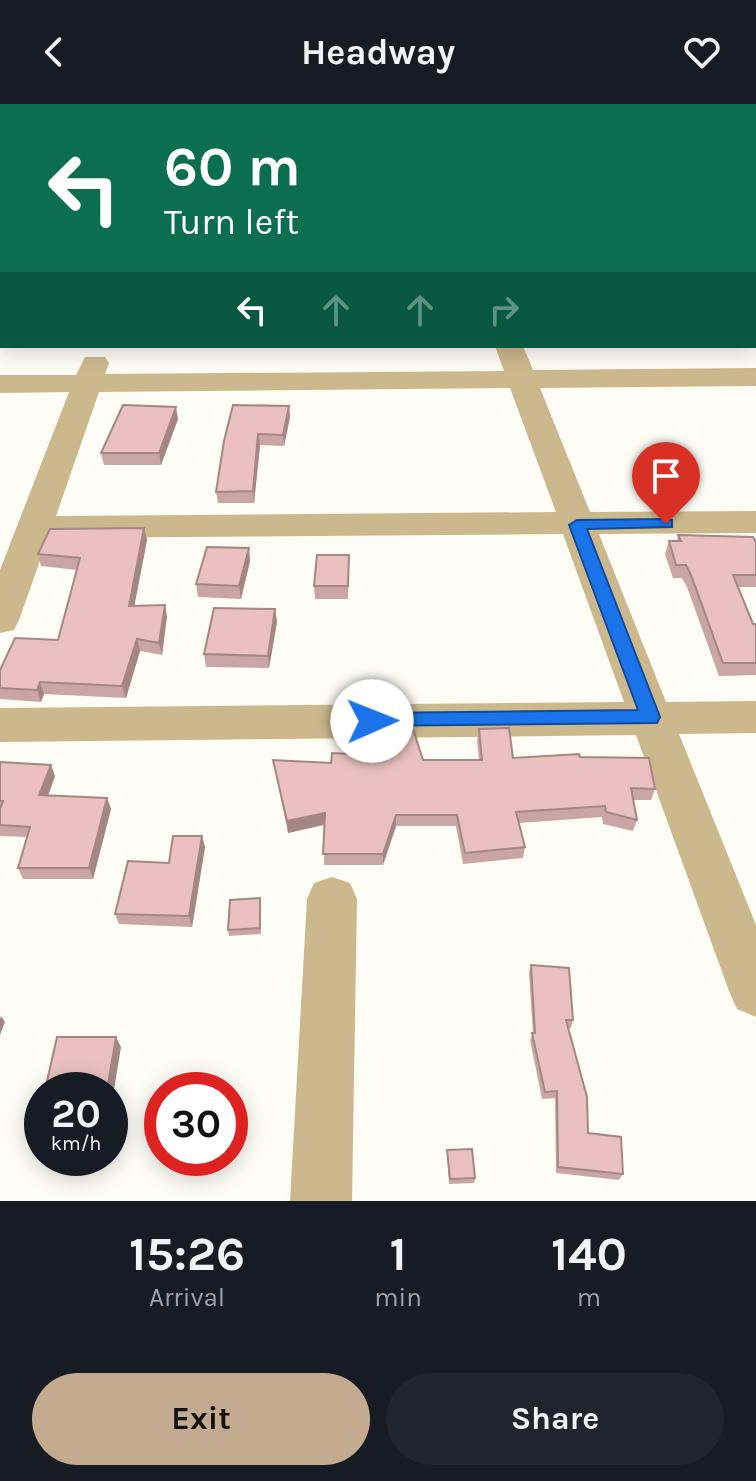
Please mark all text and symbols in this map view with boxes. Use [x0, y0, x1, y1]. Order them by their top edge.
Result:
icon: back [32, 30, 76, 74]
icon: heart [680, 30, 724, 74]
text: Headway [301, 31, 455, 73]
text: 60 m [164, 134, 301, 199]
icon: left [32, 136, 136, 240]
text: Turn left [164, 201, 299, 243]
icon: left [230, 288, 274, 332]
icon: ahead [314, 288, 358, 332]
icon: ahead [398, 288, 442, 332]
icon: right [482, 288, 526, 332]
pin [632, 442, 700, 524]
icon: arrive [644, 454, 688, 498]
position arrow [330, 679, 414, 763]
speed limit sign: 30 [144, 1072, 248, 1176]
text: 20 [51, 1090, 101, 1137]
text: km/h [51, 1132, 101, 1155]
text: 15:26 [129, 1226, 245, 1282]
text: 1 [389, 1226, 407, 1282]
text: 140 [551, 1226, 627, 1282]
text: Arrival [149, 1282, 225, 1313]
text: min [374, 1282, 422, 1313]
text: m [577, 1282, 601, 1313]
button: Exit [32, 1373, 370, 1465]
button: Share [386, 1373, 724, 1465]

